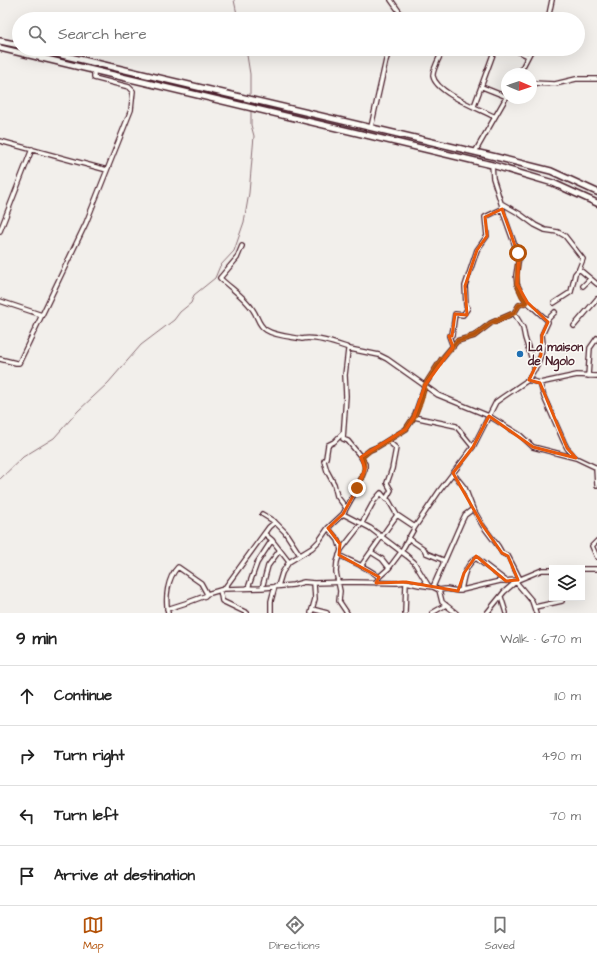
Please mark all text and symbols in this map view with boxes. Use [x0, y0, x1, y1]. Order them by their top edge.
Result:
search box [12, 12, 585, 56]
icon: search [26, 23, 48, 45]
text: Search here [58, 24, 147, 45]
north arrow [501, 68, 537, 104]
route start [509, 244, 527, 262]
place label: La maison de Ngolo [527, 339, 583, 372]
marker: La maison de Ngolo [515, 349, 525, 359]
route end [348, 479, 366, 497]
map controls [549, 565, 585, 601]
button: layers [549, 565, 585, 601]
text: 9 min [16, 627, 57, 651]
text: Walk · 670 m [500, 630, 581, 648]
icon: ahead [16, 685, 38, 707]
text: Continue [54, 685, 112, 706]
text: 110 m [554, 687, 581, 705]
icon: right [16, 745, 38, 767]
text: Turn right [54, 745, 125, 766]
text: 490 m [541, 747, 581, 765]
icon: left [16, 805, 38, 827]
text: Turn left [54, 805, 118, 826]
text: 70 m [549, 807, 581, 825]
icon: arrive [16, 865, 38, 887]
text: Arrive at destination [54, 865, 195, 886]
tab: Map [82, 914, 104, 953]
tab: Directions [269, 914, 320, 953]
tab: Saved [485, 914, 515, 953]

